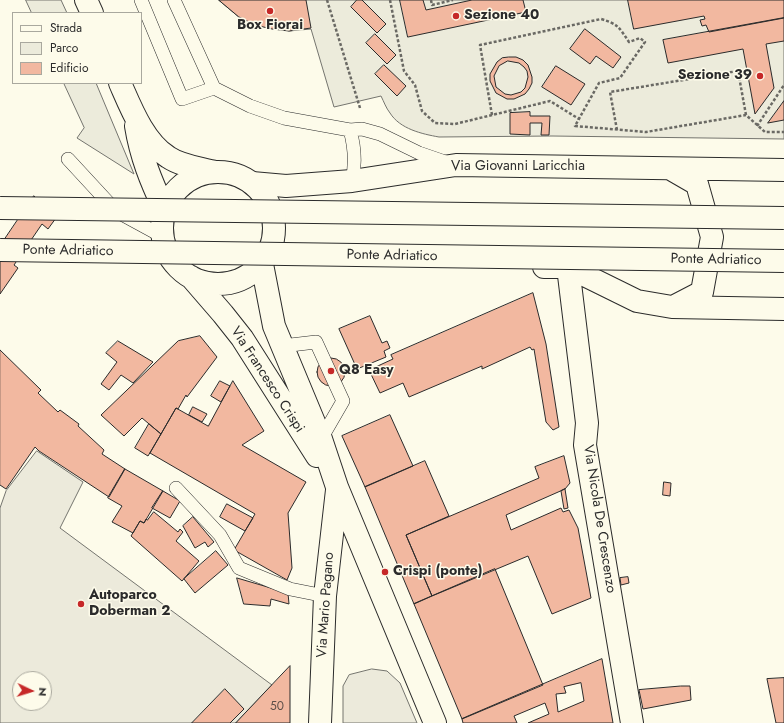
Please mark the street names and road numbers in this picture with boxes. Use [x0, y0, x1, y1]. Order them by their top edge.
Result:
street label: Via Giovanni Laricchia [451, 159, 585, 175]
street label: Ponte Adriatico [22, 242, 114, 260]
street label: Ponte Adriatico [346, 247, 438, 265]
street label: Ponte Adriatico [670, 251, 762, 269]
street label: Via Francesco Crispi [227, 324, 307, 436]
street label: Via Nicola De Crescenzo [579, 444, 619, 594]
street label: Via Mario Pagano [314, 552, 338, 658]

